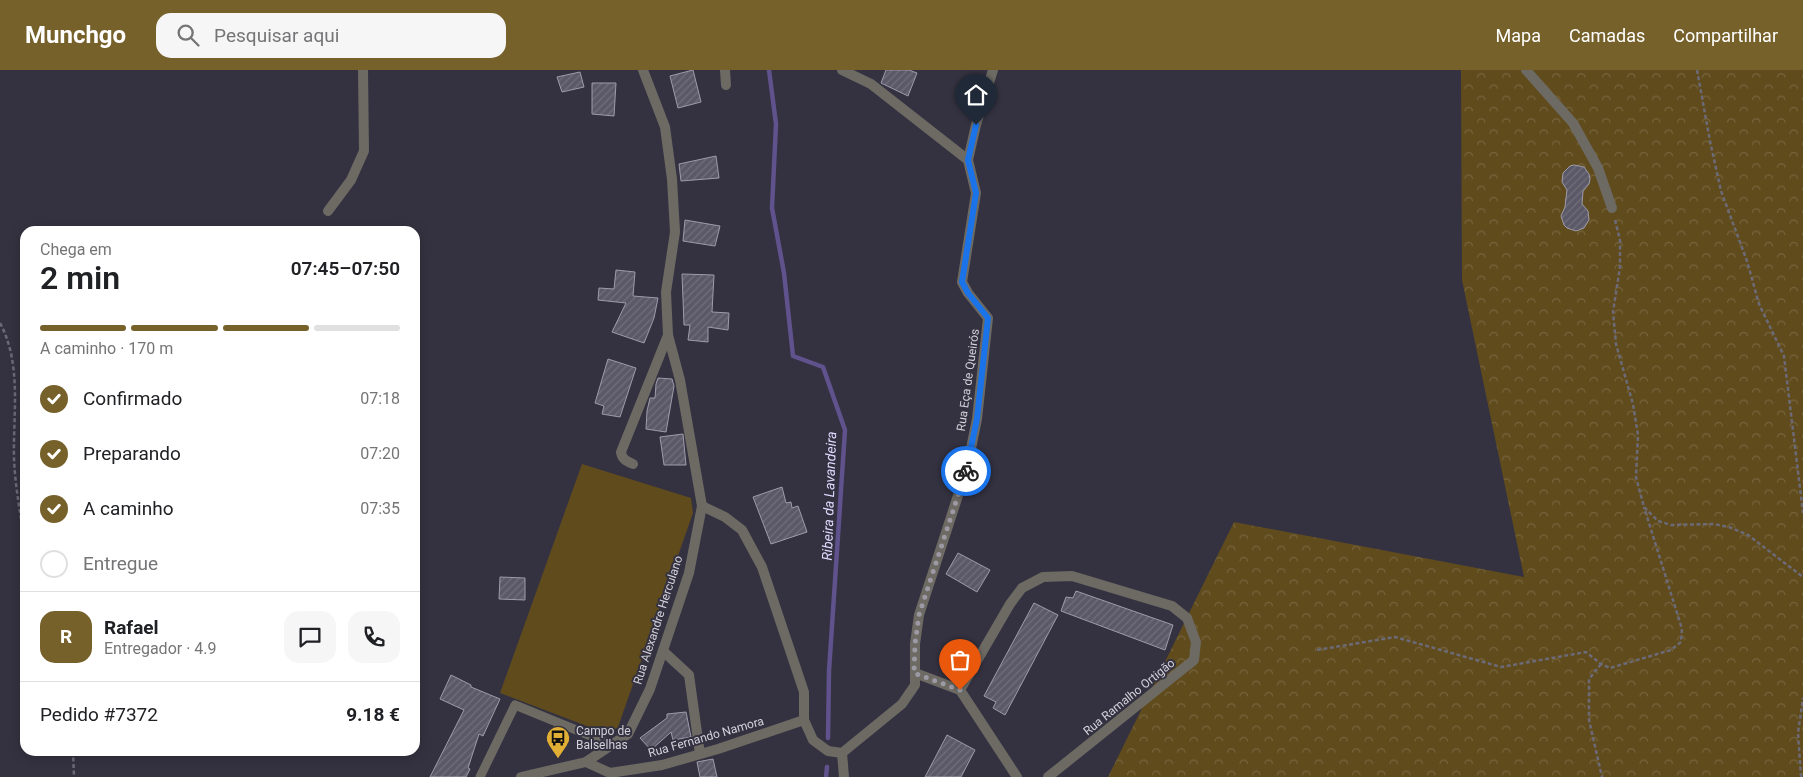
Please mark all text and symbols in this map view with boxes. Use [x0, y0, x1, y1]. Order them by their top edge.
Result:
search box [156, 13, 506, 58]
text: Munchgo [25, 21, 126, 49]
icon: search [174, 21, 202, 49]
text: Pesquisar aqui [214, 24, 339, 47]
text: Mapa [1496, 25, 1541, 46]
text: Camadas [1569, 25, 1645, 46]
text: Compartilhar [1673, 25, 1778, 46]
pin [955, 74, 997, 125]
icon: home [962, 81, 990, 109]
text: Chega em [40, 240, 112, 259]
text: 07:45–07:50 [291, 257, 400, 280]
text: 2 min [40, 259, 120, 297]
street label: Rua Eça de Queirós [954, 328, 982, 432]
text: A caminho · 170 m [40, 339, 173, 358]
icon: check [40, 385, 68, 413]
text: Confirmado [83, 387, 182, 410]
text: 07:18 [360, 389, 400, 408]
water label: Ribeira da Lavandeira [819, 431, 839, 561]
icon: check [40, 440, 68, 468]
text: Preparando [83, 442, 181, 465]
text: 07:20 [360, 444, 400, 463]
courier [941, 446, 991, 496]
icon: bike [952, 457, 980, 485]
icon: check [40, 495, 68, 523]
text: A caminho [83, 497, 173, 520]
text: 07:35 [360, 499, 400, 518]
text: Entregue [83, 552, 158, 575]
street label: Rua Alexandre Herculano [631, 554, 685, 686]
button: chat [284, 611, 336, 663]
button: phone [348, 611, 400, 663]
text: Rafael [104, 616, 159, 639]
text: R [60, 625, 72, 648]
text: Entregador · 4.9 [104, 639, 217, 658]
pin [939, 639, 981, 690]
icon: bag [946, 646, 974, 674]
street label: Rua Ramalho Ortigão [1081, 656, 1178, 738]
text: Pedido #7372 [40, 703, 158, 726]
text: 9.18 € [346, 703, 400, 726]
street label: Rua Fernando Namora [647, 714, 765, 760]
place label: Campo de Balselhas [576, 724, 631, 752]
bus stop icon: Campo de Balselhas [545, 725, 571, 759]

